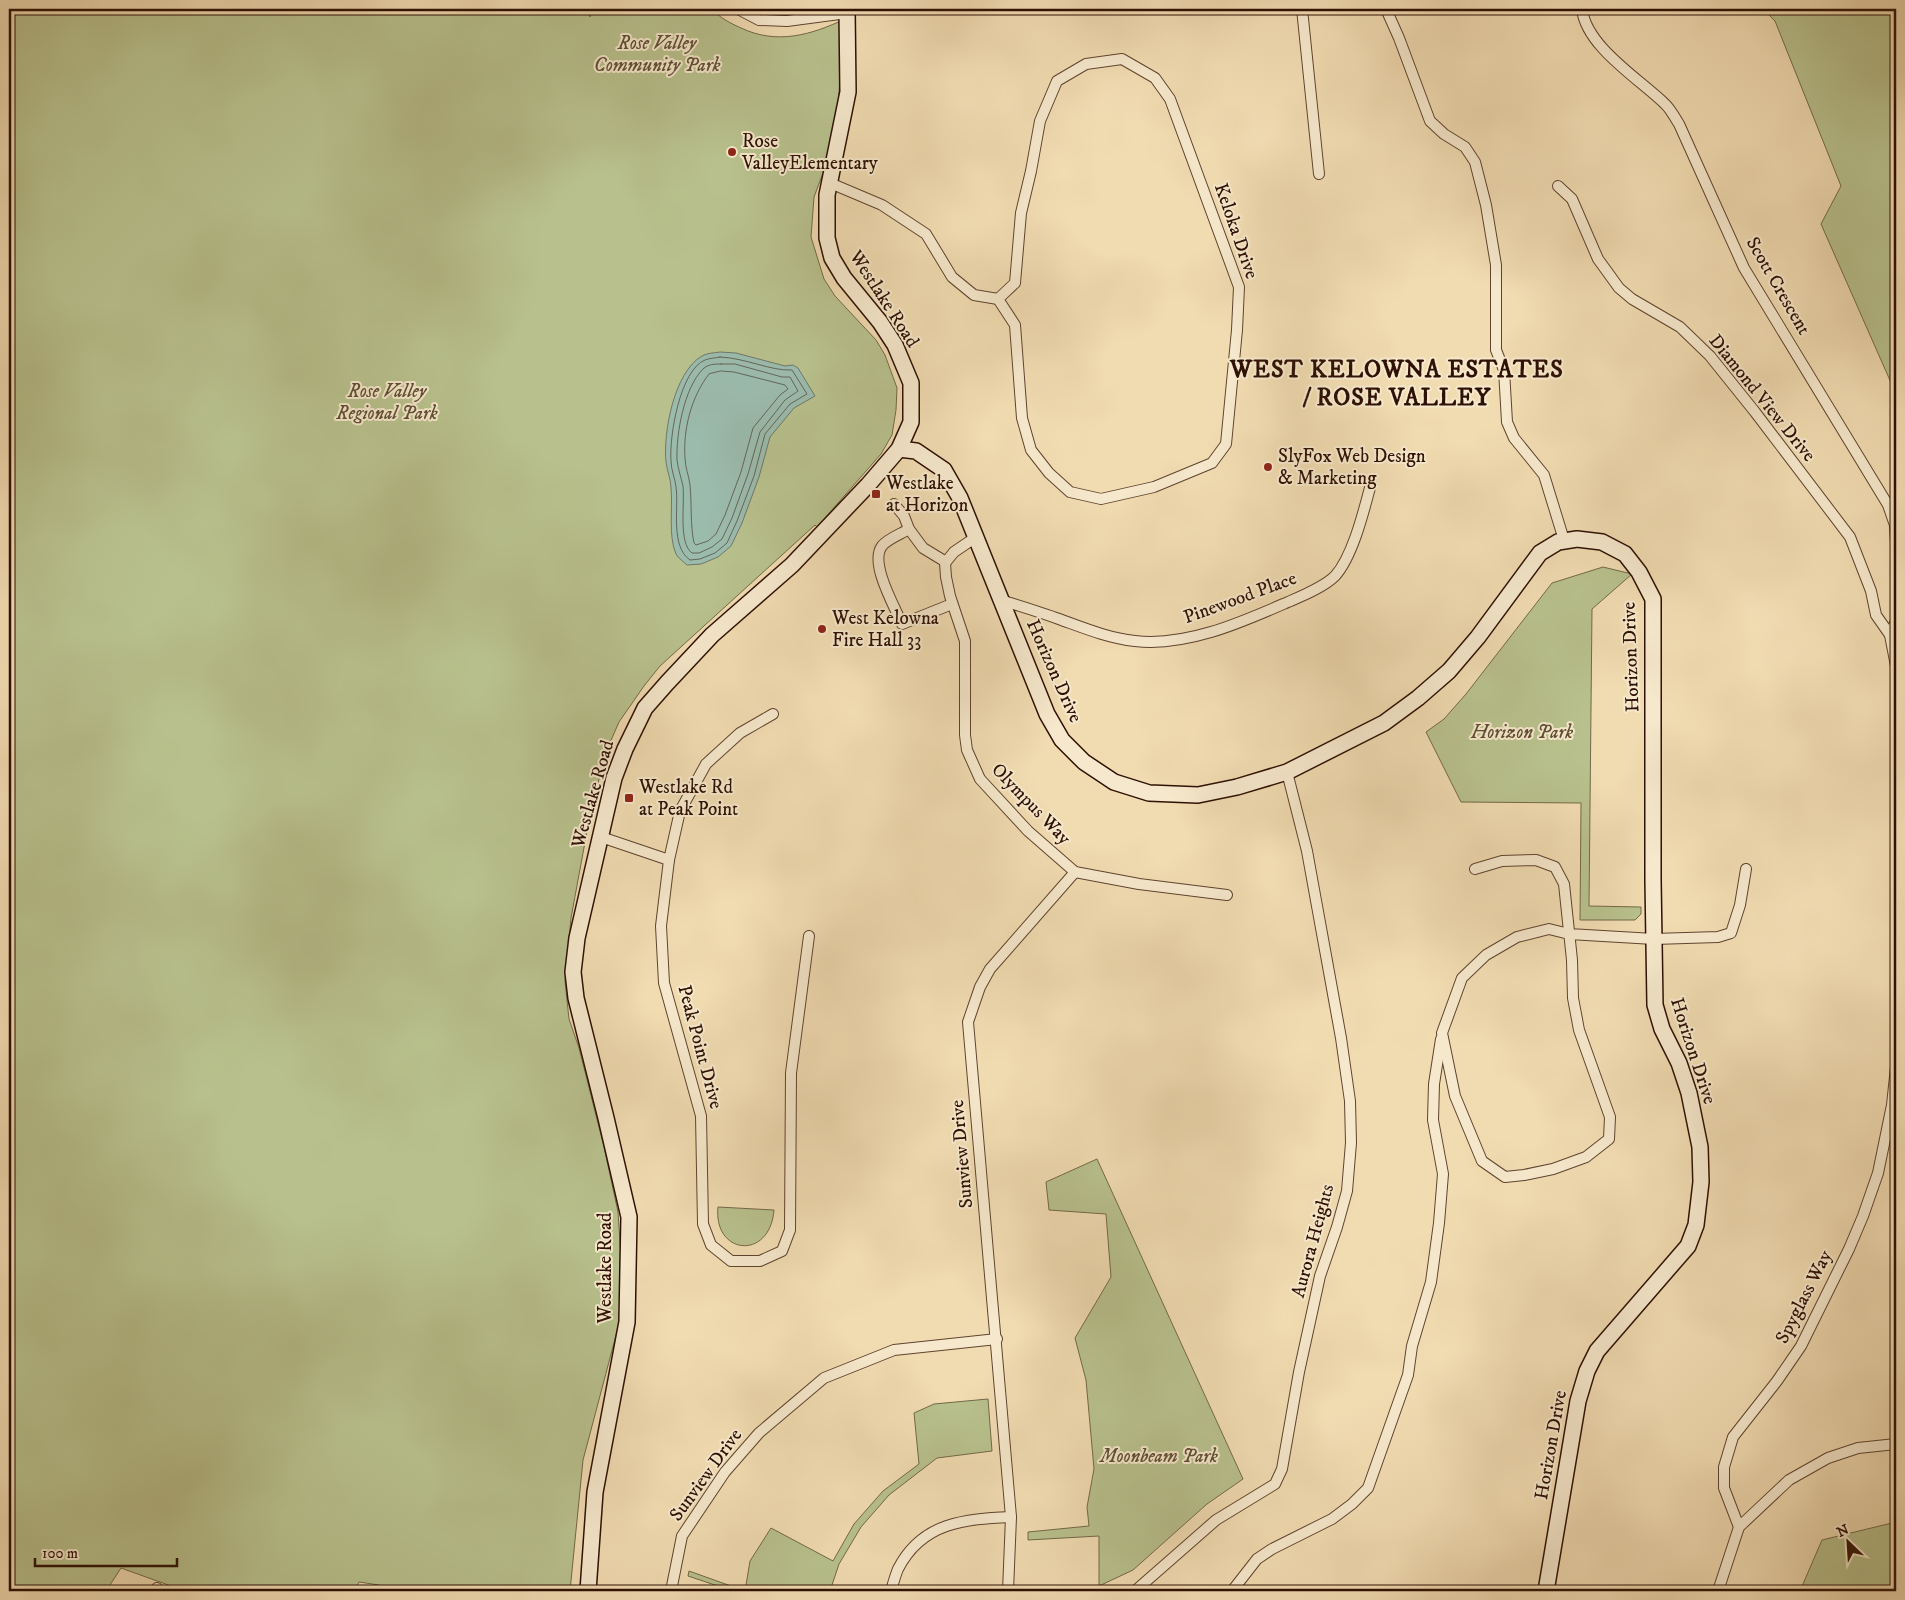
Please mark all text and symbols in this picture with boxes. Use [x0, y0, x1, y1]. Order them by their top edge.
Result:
park label: Rose Valley Community Park [594, 32, 720, 77]
place label: Rose ValleyElementary [741, 130, 879, 175]
marker: Rose ValleyElementary [726, 146, 738, 158]
street label: Keloka Drive [1209, 180, 1263, 282]
street label: Scott Crescent [1741, 233, 1815, 339]
street label: Westlake Road [844, 245, 924, 352]
street label: Diamond View Drive [1704, 330, 1820, 466]
district label: WEST KELOWNA ESTATES / ROSE VALLEY [1229, 355, 1564, 413]
park label: Rose Valley Regional Park [335, 380, 438, 425]
place label: SlyFox Web Design & Marketing [1278, 445, 1426, 490]
marker: SlyFox Web Design & Marketing [1262, 461, 1274, 473]
place label: Westlake at Horizon [885, 472, 969, 517]
marker: Westlake at Horizon [870, 488, 882, 500]
street label: Pinewood Place [1180, 567, 1300, 629]
street label: Horizon Drive [1618, 601, 1644, 713]
place label: West Kelowna Fire Hall 33 [831, 607, 939, 652]
street label: Horizon Drive [1021, 616, 1087, 726]
marker: West Kelowna Fire Hall 33 [816, 623, 828, 635]
park label: Horizon Park [1470, 721, 1573, 744]
street label: Westlake Road [566, 737, 620, 852]
street label: Olympus Way [986, 758, 1076, 850]
place label: Westlake Rd at Peak Point [638, 776, 738, 821]
marker: Westlake Rd at Peak Point [623, 792, 635, 804]
street label: Peak Point Drive [672, 983, 728, 1112]
street label: Horizon Drive [1665, 995, 1721, 1107]
street label: Sunview Drive [946, 1099, 978, 1209]
street label: Aurora Heights [1287, 1182, 1339, 1300]
street label: Westlake Road [594, 1212, 617, 1325]
street label: Spyglass Way [1771, 1246, 1838, 1347]
street label: Horizon Drive [1530, 1388, 1572, 1501]
street label: Sunview Drive [665, 1424, 747, 1526]
park label: Moonbeam Park [1098, 1445, 1218, 1468]
north arrow [1822, 1518, 1872, 1568]
text: N [1834, 1520, 1852, 1542]
scale bar [35, 1535, 178, 1567]
text: 100 m [42, 1544, 78, 1563]

